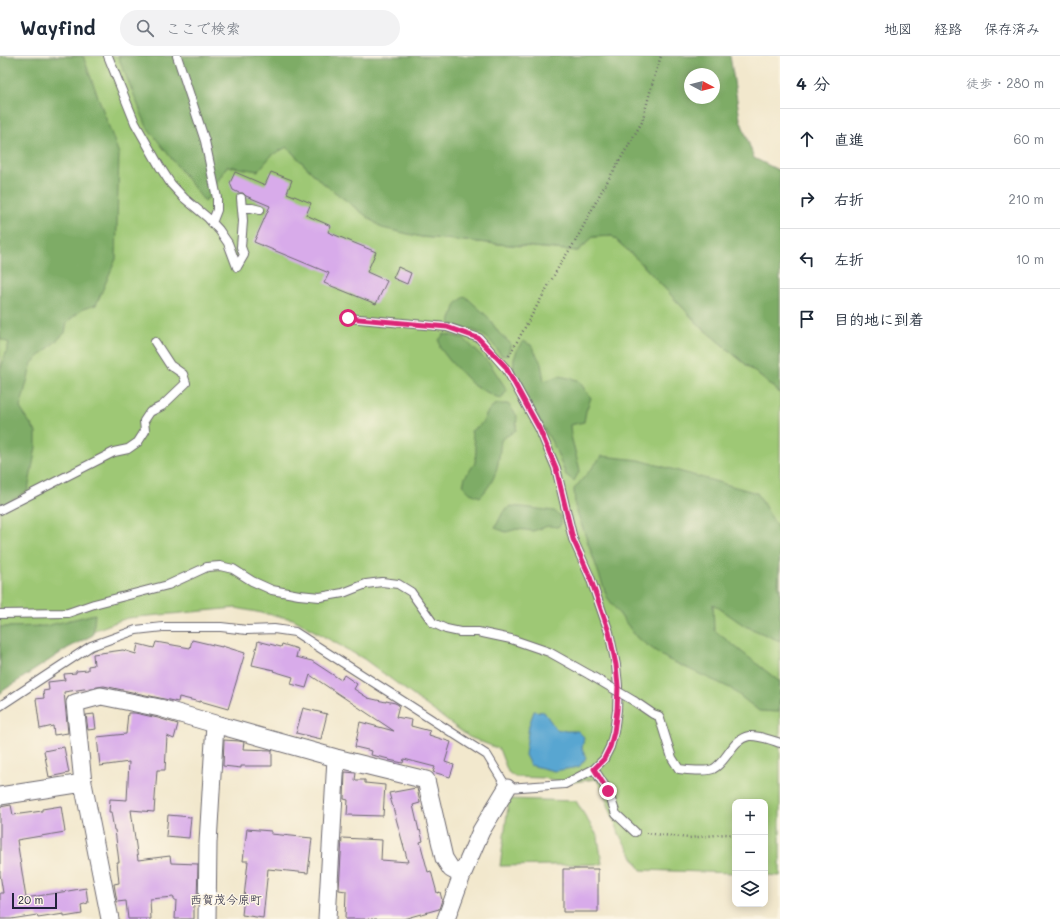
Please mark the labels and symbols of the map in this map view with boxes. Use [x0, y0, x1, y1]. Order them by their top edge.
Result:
north arrow [684, 68, 720, 104]
route start [339, 309, 357, 327]
route end [599, 782, 617, 800]
scale bar [12, 891, 57, 910]
district label: 西賀茂今原町 [190, 891, 262, 907]

